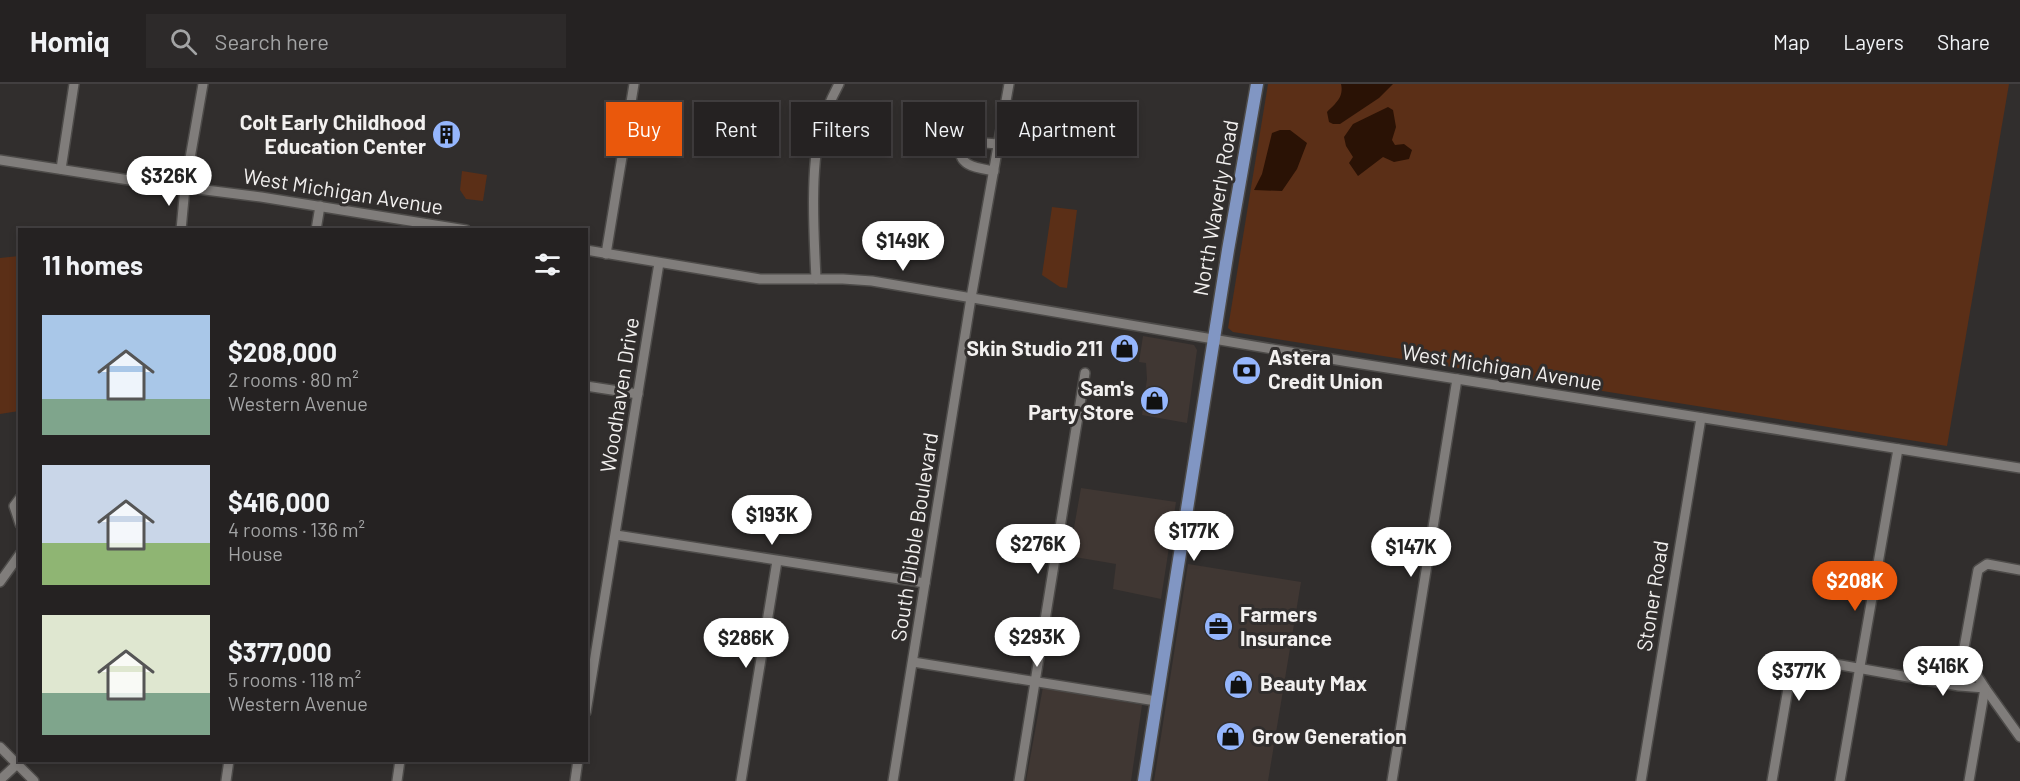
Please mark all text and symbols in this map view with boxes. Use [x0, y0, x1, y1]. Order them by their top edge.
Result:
search box [146, 14, 566, 68]
text: Homiq [30, 24, 110, 58]
icon: search [167, 25, 200, 58]
text: Search here [215, 28, 329, 54]
text: Map [1773, 29, 1810, 54]
text: Layers [1843, 29, 1904, 54]
text: Share [1937, 29, 1990, 54]
chip: Buy [606, 102, 682, 156]
chip: Rent [694, 102, 779, 156]
chip: Filters [791, 102, 891, 156]
chip: New [903, 102, 985, 156]
chip: Apartment [997, 102, 1137, 156]
place label: Colt Early Childhood Education Center [240, 109, 426, 158]
street label: North Waverly Road [1187, 118, 1242, 298]
building icon: Colt Early Childhood Education Center [431, 119, 463, 151]
pin: $326K [127, 156, 211, 207]
street label: West Michigan Avenue [241, 162, 445, 219]
text: $326K [141, 163, 197, 187]
pin: $149K [861, 221, 945, 272]
text: $149K [876, 228, 930, 252]
icon: filters [531, 248, 564, 281]
text: 11 homes [42, 249, 143, 280]
street label: Woodhaven Drive [594, 315, 643, 474]
shop icon: Skin Studio 211 [1108, 333, 1140, 365]
place label: Skin Studio 211 [967, 335, 1103, 360]
text: $208,000 [228, 336, 337, 367]
street label: West Michigan Avenue [1400, 338, 1604, 395]
icon: home [90, 339, 162, 411]
place label: Astera Credit Union [1268, 344, 1383, 393]
bank icon: Astera Credit Union [1231, 354, 1263, 386]
text: 2 rooms · 80 m² [228, 367, 359, 391]
place label: Sam's Party Store [1028, 375, 1134, 424]
shop icon: Sam's Party Store [1139, 385, 1171, 417]
text: Western Avenue [228, 391, 368, 415]
street label: South Dibble Boulevard [885, 431, 942, 643]
text: $416,000 [228, 486, 330, 517]
icon: home [90, 489, 162, 561]
pin: $193K [730, 495, 814, 546]
text: $193K [746, 502, 798, 526]
pin: $177K [1152, 511, 1236, 562]
text: 4 rooms · 136 m² [228, 517, 365, 541]
text: $177K [1169, 518, 1219, 542]
pin: $276K [996, 524, 1080, 575]
pin: $147K [1369, 527, 1453, 578]
text: $276K [1010, 531, 1066, 555]
text: $147K [1385, 534, 1437, 558]
street label: Stoner Road [1630, 539, 1673, 653]
text: House [228, 541, 283, 565]
pin: $208K [1813, 561, 1897, 612]
text: $208K [1826, 568, 1884, 592]
place label: Farmers Insurance [1240, 601, 1332, 650]
office icon: Farmers Insurance [1203, 611, 1235, 643]
pin: $293K [995, 617, 1079, 668]
pin: $286K [704, 618, 788, 669]
text: $293K [1009, 624, 1065, 648]
text: $286K [718, 625, 774, 649]
text: $377,000 [228, 636, 332, 667]
icon: home [90, 639, 162, 711]
pin: $416K [1901, 646, 1985, 697]
pin: $377K [1757, 651, 1841, 702]
text: $416K [1917, 653, 1969, 677]
text: $377K [1772, 658, 1826, 682]
text: 5 rooms · 118 m² [228, 667, 361, 691]
shop icon: Beauty Max [1223, 668, 1255, 700]
place label: Beauty Max [1260, 670, 1367, 695]
text: Western Avenue [228, 691, 368, 715]
shop icon: Grow Generation [1215, 721, 1247, 753]
place label: Grow Generation [1252, 723, 1407, 748]

